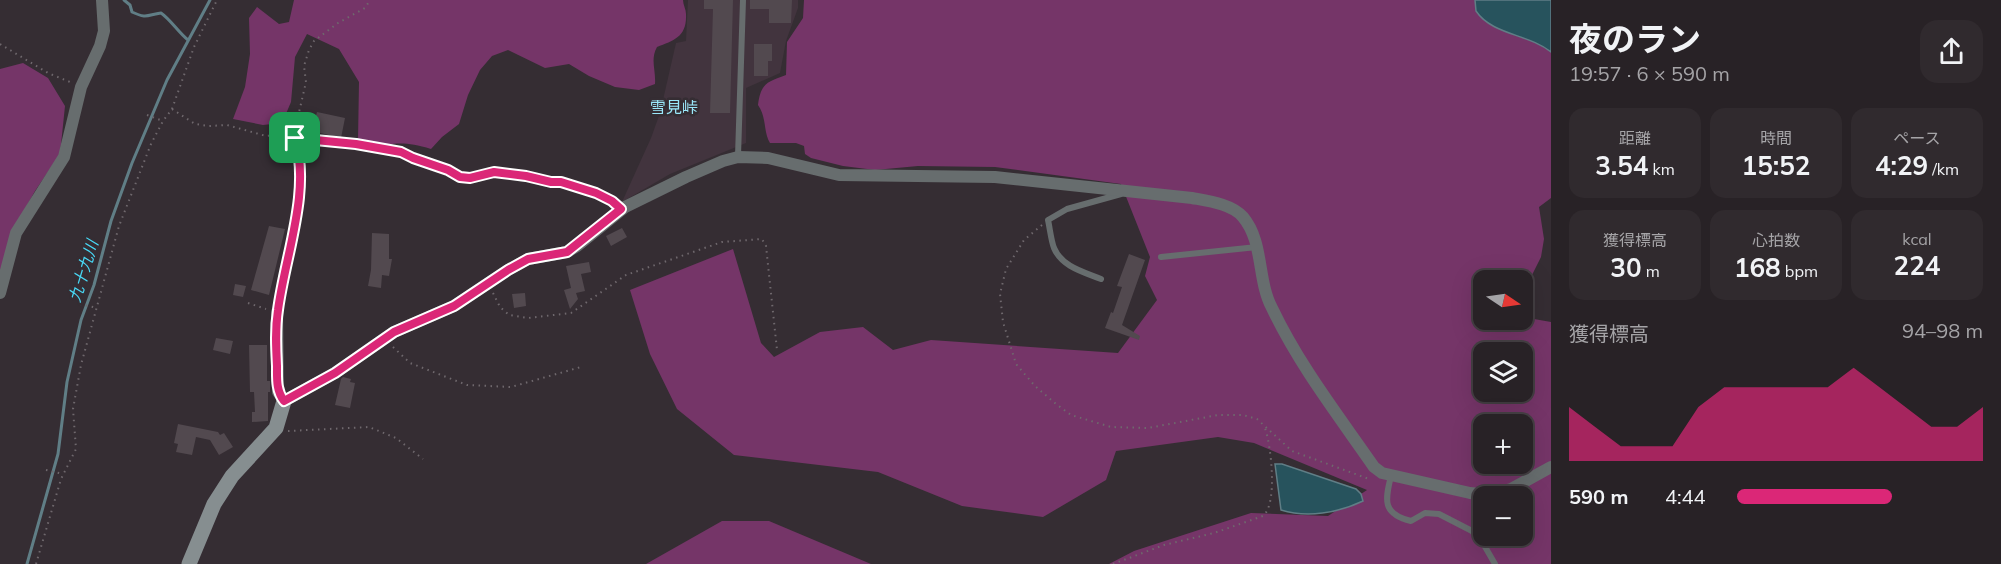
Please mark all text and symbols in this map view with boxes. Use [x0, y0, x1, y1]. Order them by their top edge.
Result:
text: 夜のラン [1569, 18, 1701, 59]
button: share [1920, 20, 1983, 83]
text: 19:57 · 6 × 590 m [1569, 61, 1730, 86]
district label: 雪見峠 [650, 97, 698, 117]
pin [269, 112, 320, 163]
icon: arrive [278, 121, 311, 154]
text: 距離 [1619, 128, 1651, 148]
text: 時間 [1760, 128, 1792, 148]
text: ペース [1893, 128, 1941, 148]
text: 3.54 [1595, 149, 1648, 182]
text: 15:52 [1742, 149, 1810, 182]
text: 4:29 [1875, 149, 1928, 182]
text: km [1648, 159, 1675, 179]
text: /km [1928, 159, 1959, 179]
text: kcal [1902, 229, 1932, 249]
text: 獲得標高 [1603, 230, 1667, 250]
text: 心拍数 [1752, 230, 1800, 250]
water label: 九十九川 [64, 236, 103, 305]
text: 224 [1894, 249, 1940, 282]
text: 30 [1610, 251, 1641, 284]
text: 168 [1734, 251, 1781, 284]
text: m [1641, 261, 1660, 281]
text: bpm [1781, 261, 1818, 281]
north arrow [1473, 270, 1533, 330]
map controls [1473, 270, 1533, 546]
text: 94–98 m [1902, 318, 1983, 343]
text: 獲得標高 [1569, 321, 1649, 346]
button: layers [1473, 342, 1533, 402]
button: + [1473, 414, 1533, 474]
text: 590 m [1569, 484, 1628, 509]
text: 4:44 [1665, 484, 1706, 509]
button: − [1473, 486, 1533, 546]

